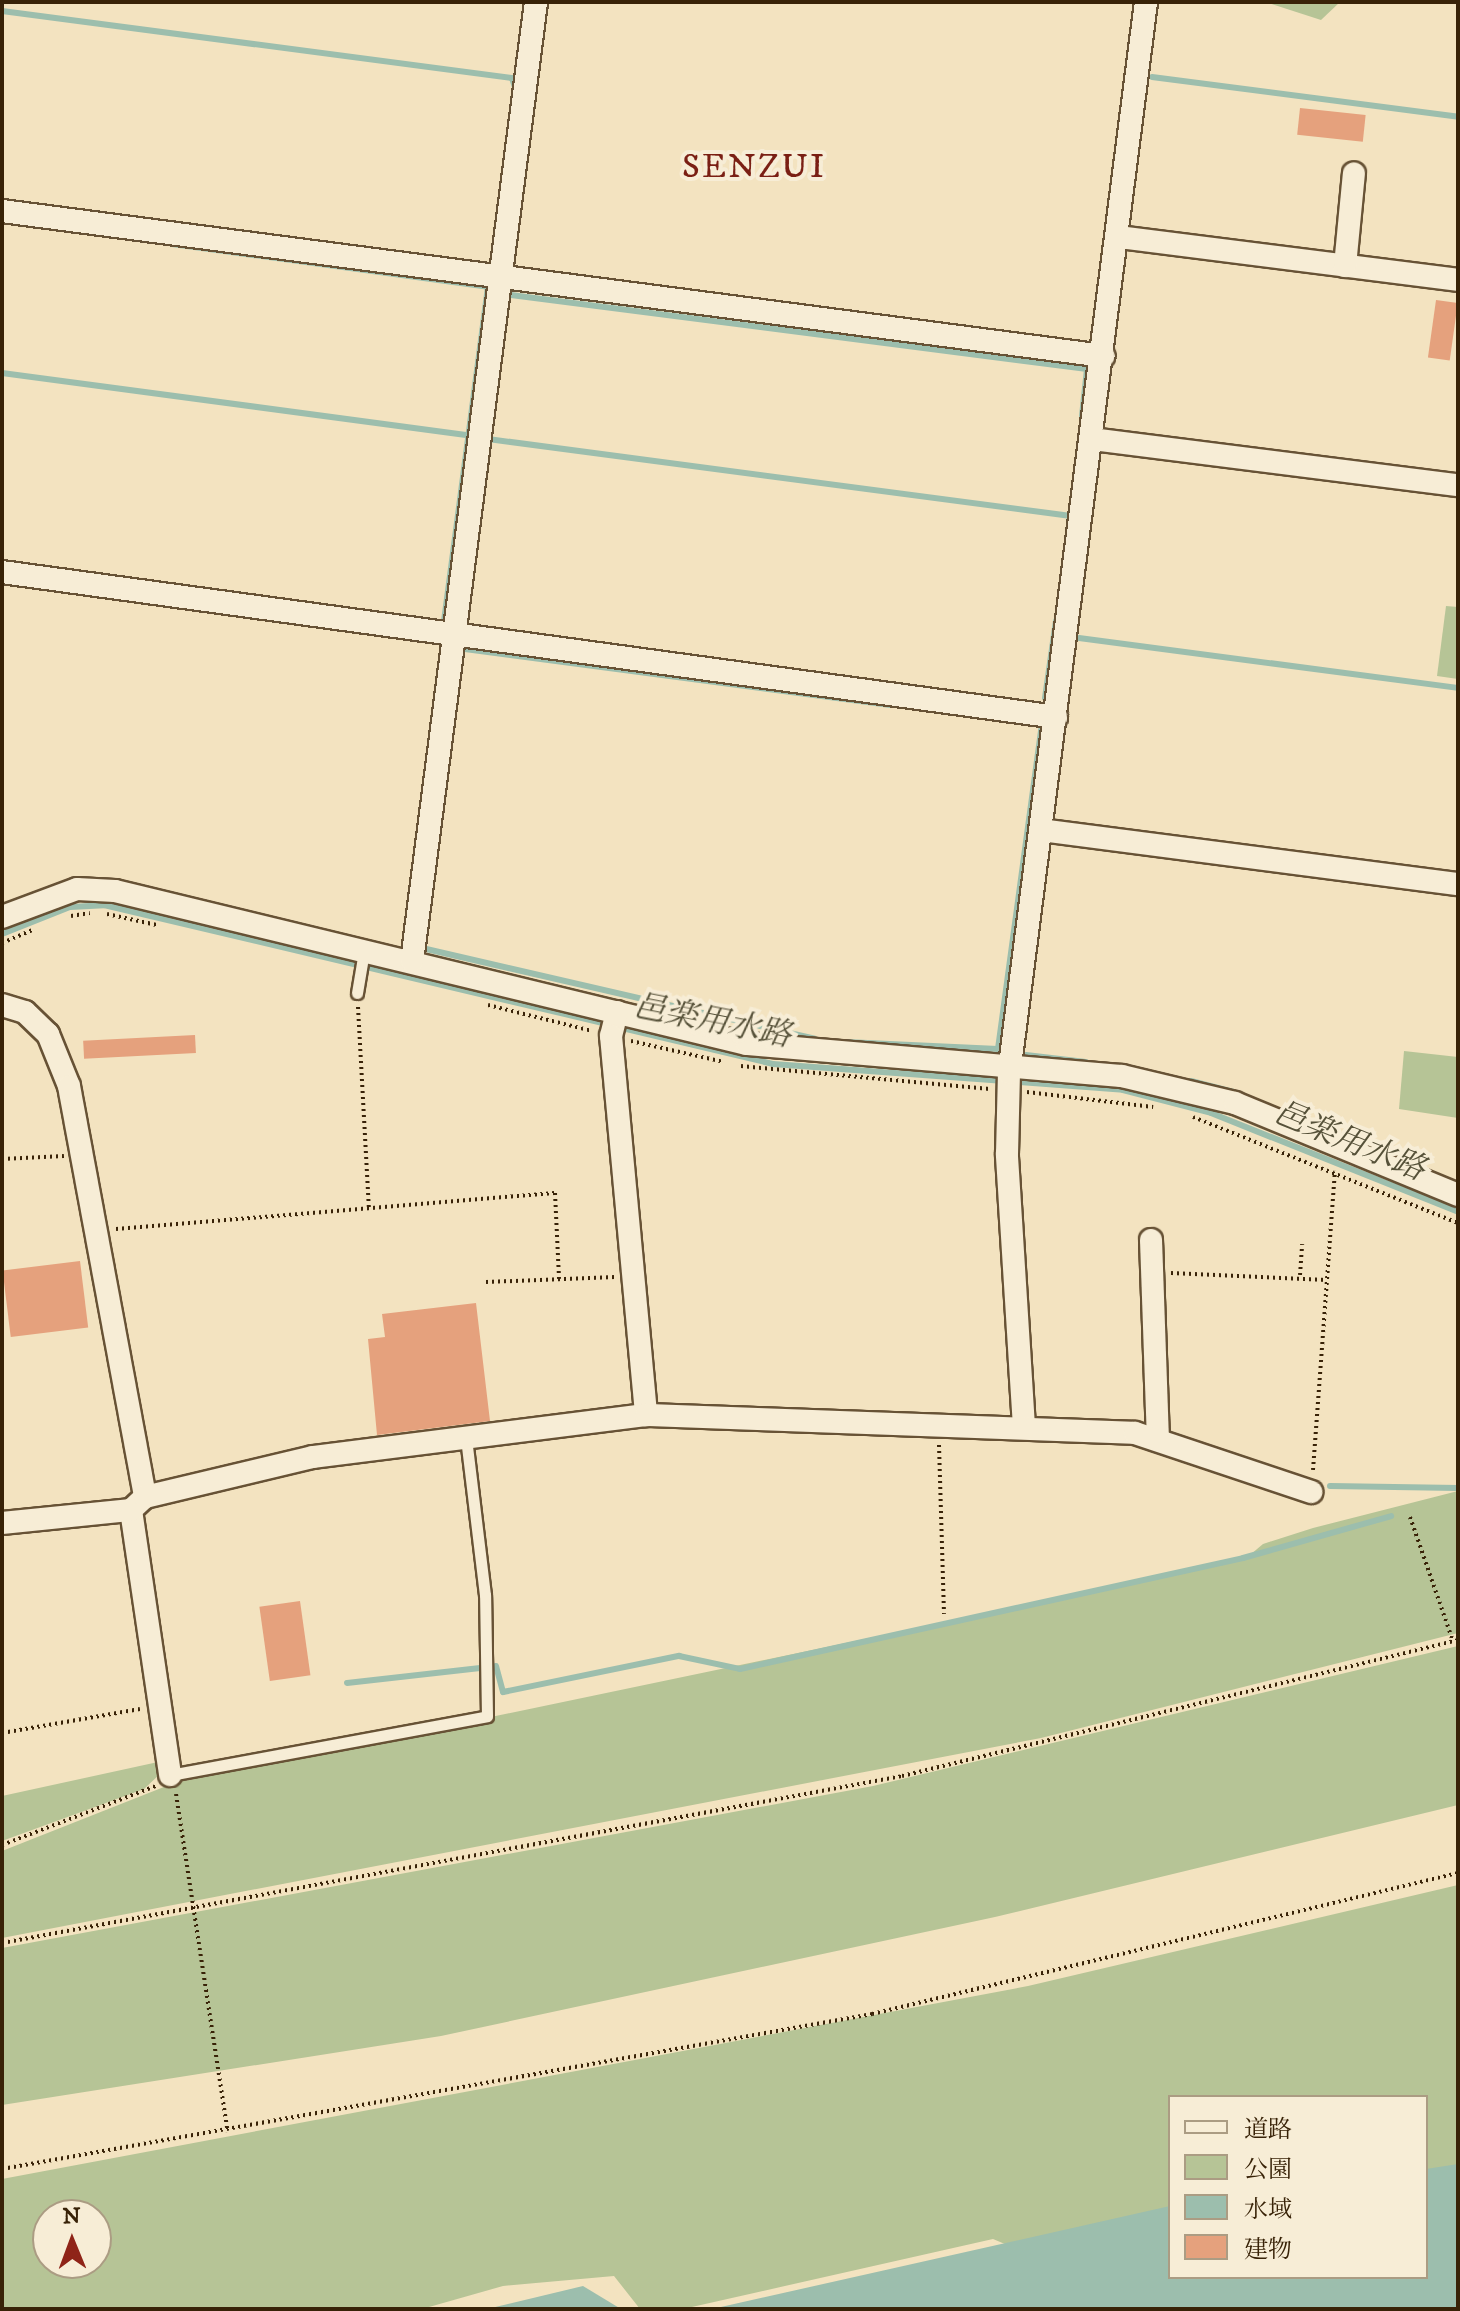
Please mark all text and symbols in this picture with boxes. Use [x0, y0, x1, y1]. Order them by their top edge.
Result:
district label: SENZUI [682, 148, 826, 188]
water label: 邑楽用水路 [630, 988, 794, 1056]
water label: 邑楽用水路 [1268, 1094, 1430, 1190]
legend [1168, 2095, 1428, 2279]
text: 道路 [1244, 2115, 1292, 2145]
text: 公園 [1244, 2155, 1292, 2185]
text: 水域 [1244, 2195, 1292, 2225]
north arrow [32, 2199, 112, 2279]
text: N [62, 2203, 81, 2230]
text: 建物 [1244, 2235, 1292, 2265]

